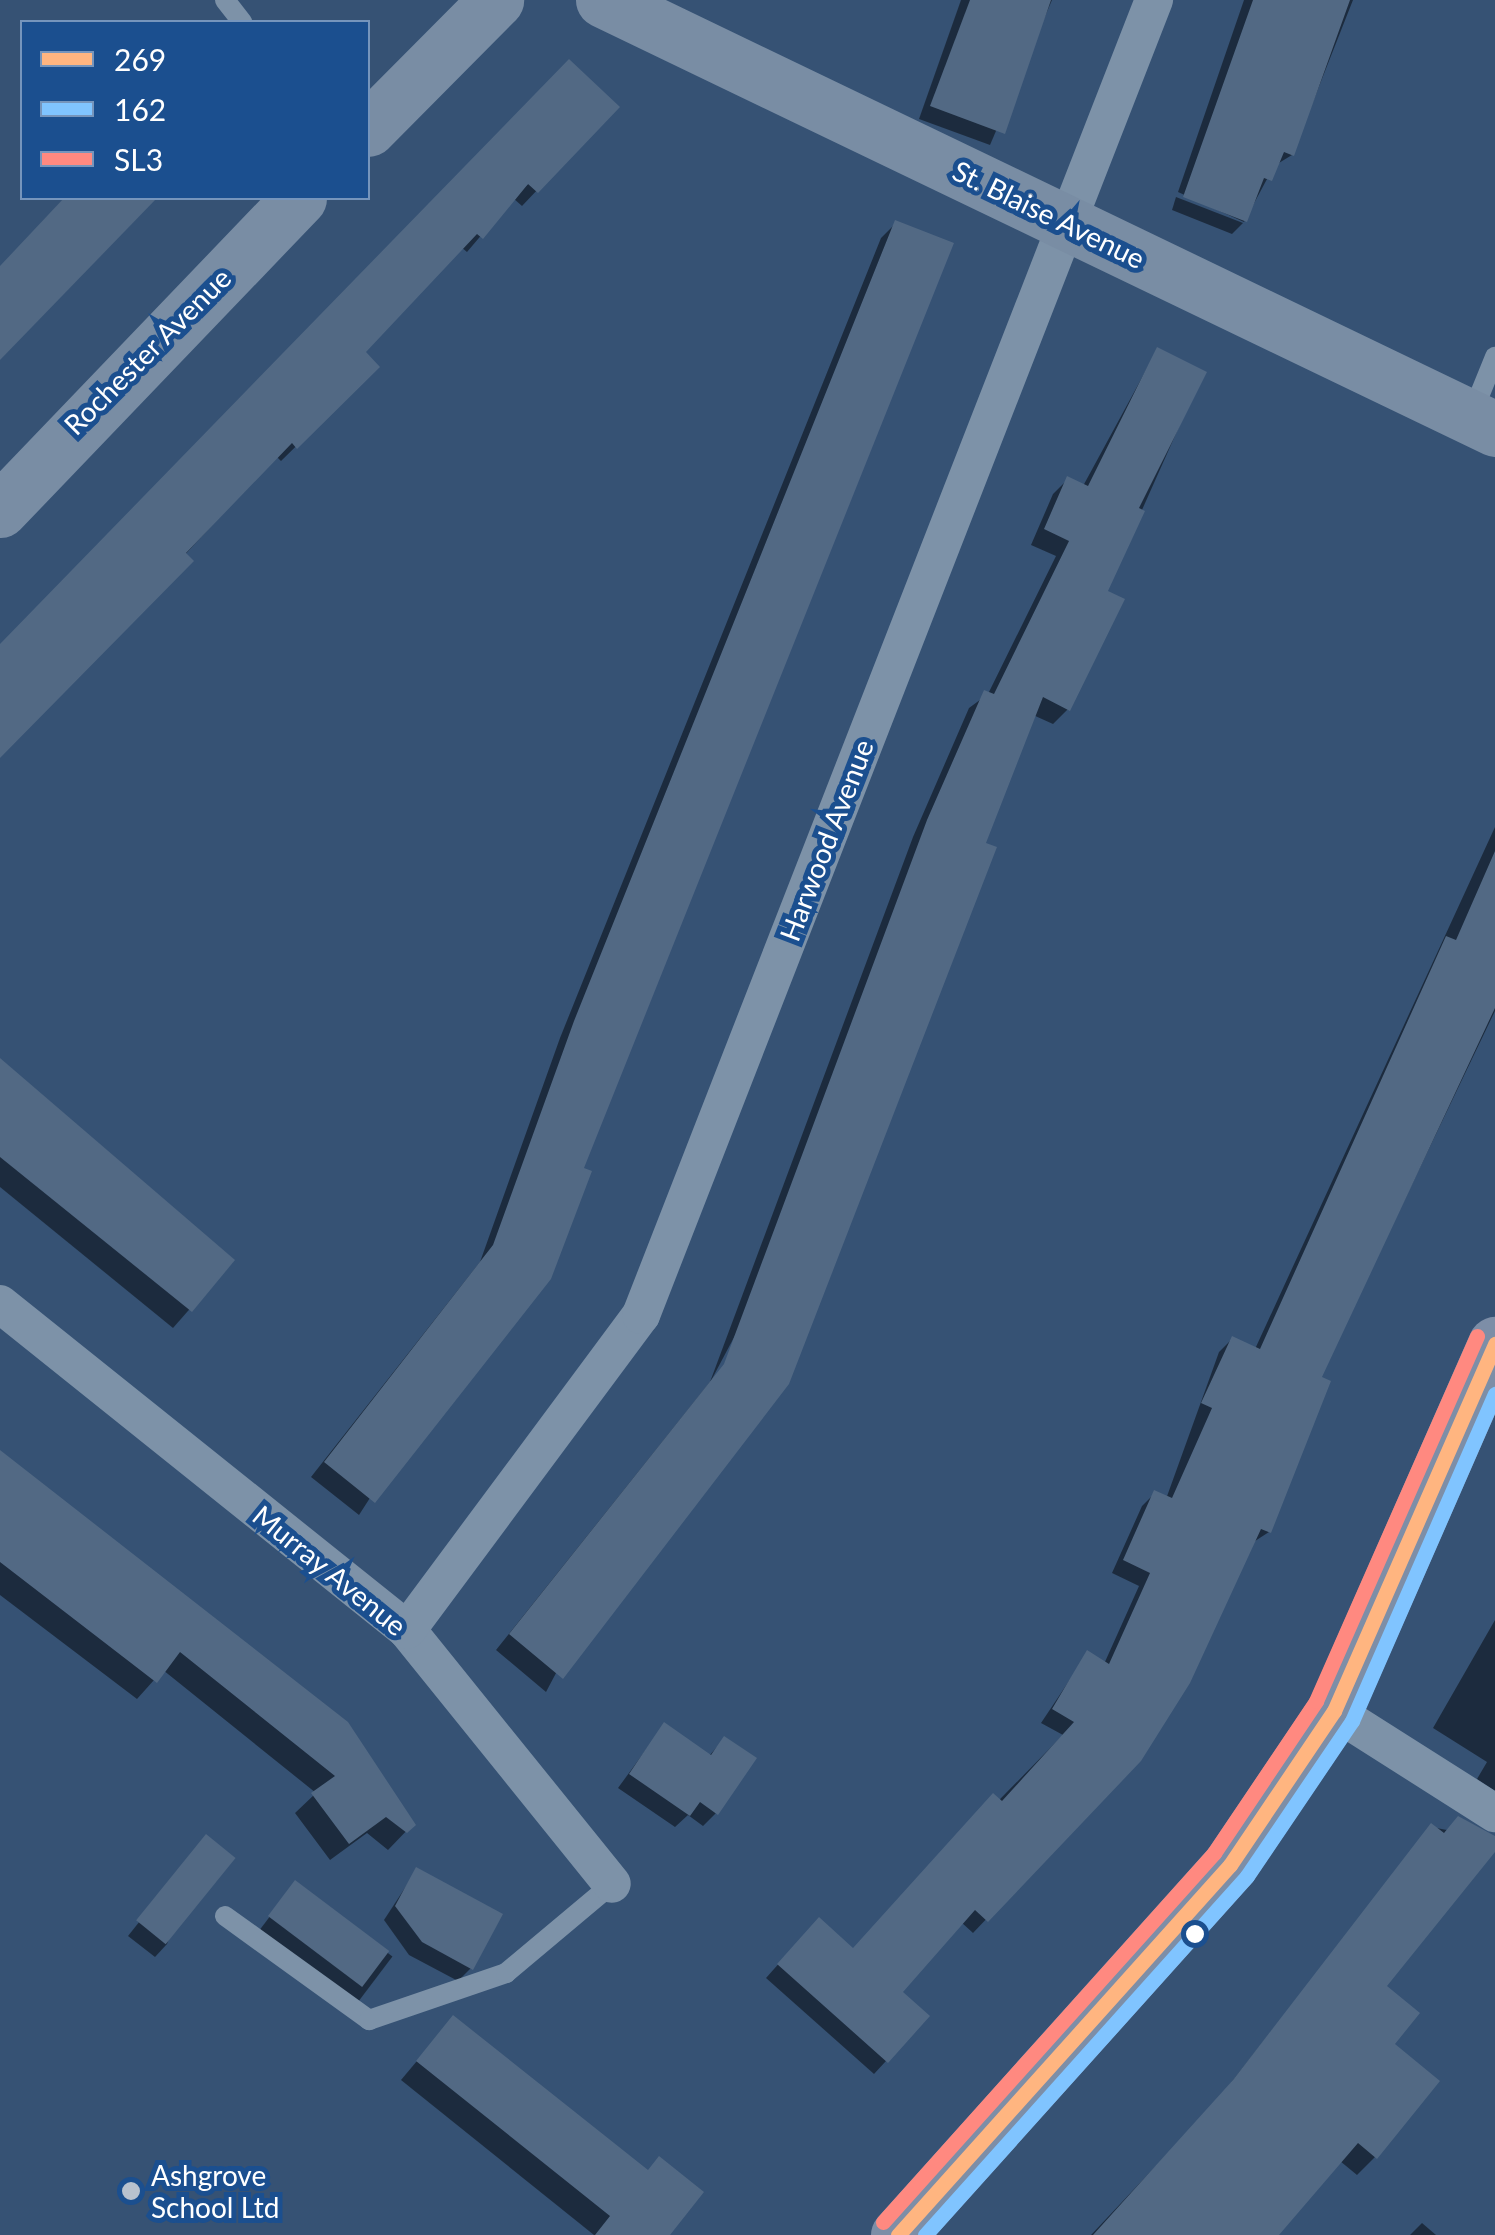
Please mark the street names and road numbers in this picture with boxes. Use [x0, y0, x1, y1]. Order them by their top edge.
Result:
street label: St. Blaise Avenue [947, 153, 1151, 275]
street label: Rochester Avenue [56, 260, 238, 442]
street label: Harwood Avenue [772, 734, 880, 946]
street label: Murray Avenue [246, 1497, 414, 1643]

